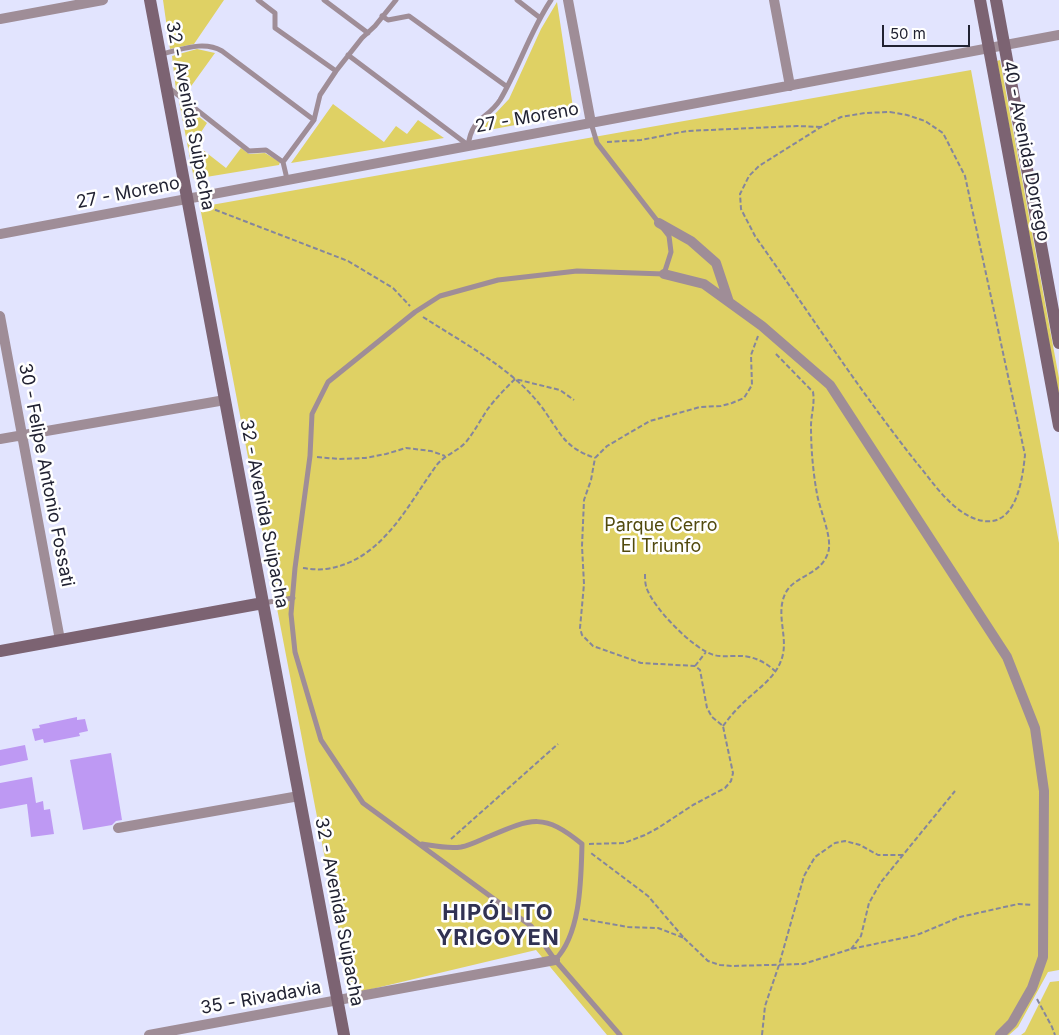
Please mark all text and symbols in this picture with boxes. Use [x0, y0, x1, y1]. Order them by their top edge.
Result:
scale bar [884, 15, 972, 47]
street label: 32 - Avenida Suipacha [161, 20, 219, 212]
text: 50 m [890, 24, 926, 43]
street label: 40 - Avenida Dorrego [998, 59, 1054, 243]
street label: 27 - Moreno [473, 98, 581, 138]
street label: 27 - Moreno [74, 172, 182, 214]
street label: 30 - Felipe Antonio Fossati [14, 361, 78, 589]
street label: 32 - Avenida Suipacha [235, 418, 293, 610]
park label: Parque Cerro El Triunfo [604, 515, 718, 558]
street label: 32 - Avenida Suipacha [310, 816, 368, 1008]
district label: HIPÓLITO YRIGOYEN [435, 900, 561, 951]
street label: 35 - Rivadavia [199, 977, 323, 1019]

